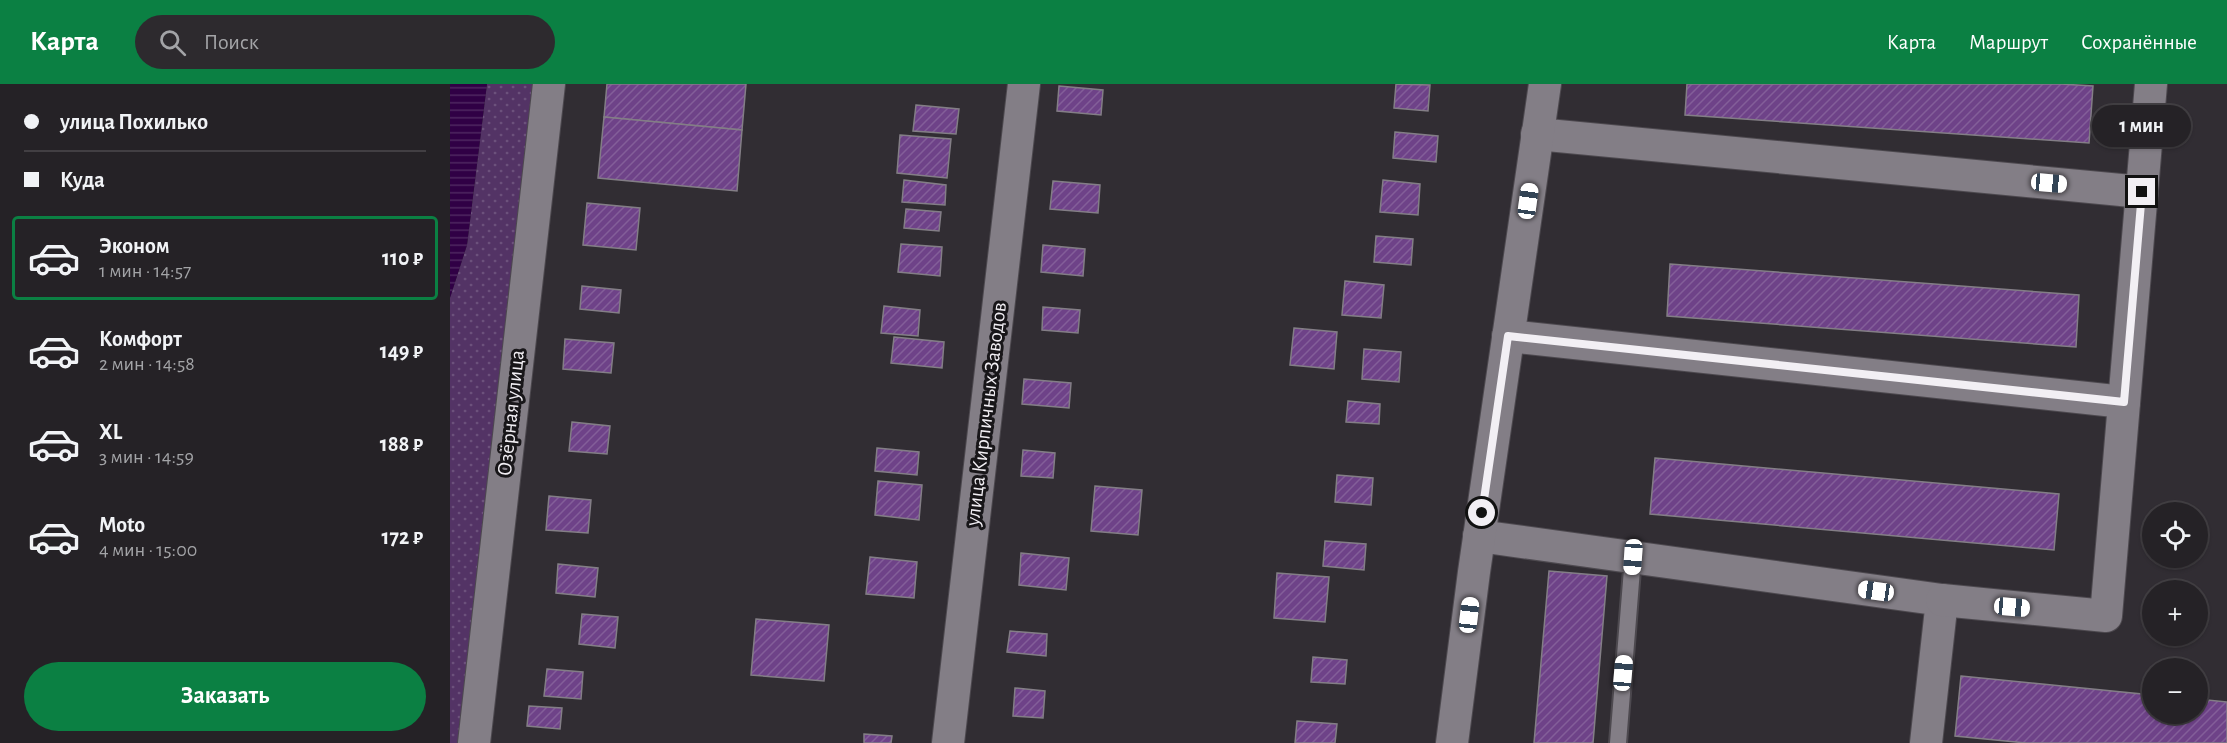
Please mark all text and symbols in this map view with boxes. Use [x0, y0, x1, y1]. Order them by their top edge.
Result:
search box [135, 15, 555, 69]
icon: search [156, 26, 189, 59]
text: Карта [30, 28, 99, 56]
text: Поиск [204, 31, 259, 53]
text: Карта [1887, 32, 1936, 53]
text: Маршрут [1969, 32, 2048, 53]
text: Сохранённые [2081, 32, 2197, 53]
callout: 1 мин [2092, 105, 2192, 147]
text: улица Похилько [60, 111, 208, 133]
text: 1 мин [2119, 116, 2164, 136]
text: Куда [60, 169, 105, 191]
car [2030, 172, 2068, 194]
route end [2128, 178, 2155, 205]
car [1517, 182, 1539, 220]
icon: car [27, 231, 81, 285]
text: Эконом [99, 235, 170, 257]
text: 110 ₽ [382, 247, 423, 269]
text: 1 мин · 14:57 [99, 261, 191, 281]
street label: улица Кирпичных Заводов [962, 301, 1010, 528]
icon: car [27, 324, 81, 378]
text: Комфорт [99, 328, 182, 350]
text: 149 ₽ [380, 340, 423, 362]
street label: Озёрная улица [494, 349, 528, 477]
text: 2 мин · 14:58 [99, 354, 195, 374]
icon: car [27, 417, 81, 471]
text: XL [99, 421, 122, 443]
text: 188 ₽ [380, 433, 423, 455]
text: 3 мин · 14:59 [99, 447, 194, 467]
route start [1468, 499, 1495, 526]
map controls [2142, 502, 2208, 724]
button: locate [2142, 502, 2208, 568]
icon: car [27, 510, 81, 564]
text: Moto [99, 514, 145, 536]
text: 172 ₽ [382, 526, 423, 548]
car [1623, 538, 1643, 576]
text: 4 мин · 15:00 [99, 540, 197, 560]
car [1857, 580, 1895, 602]
button: + [2142, 580, 2208, 646]
car [1458, 596, 1480, 634]
car [1993, 596, 2031, 618]
car [1612, 654, 1634, 692]
button: − [2142, 658, 2208, 724]
button: Заказать [24, 662, 426, 731]

